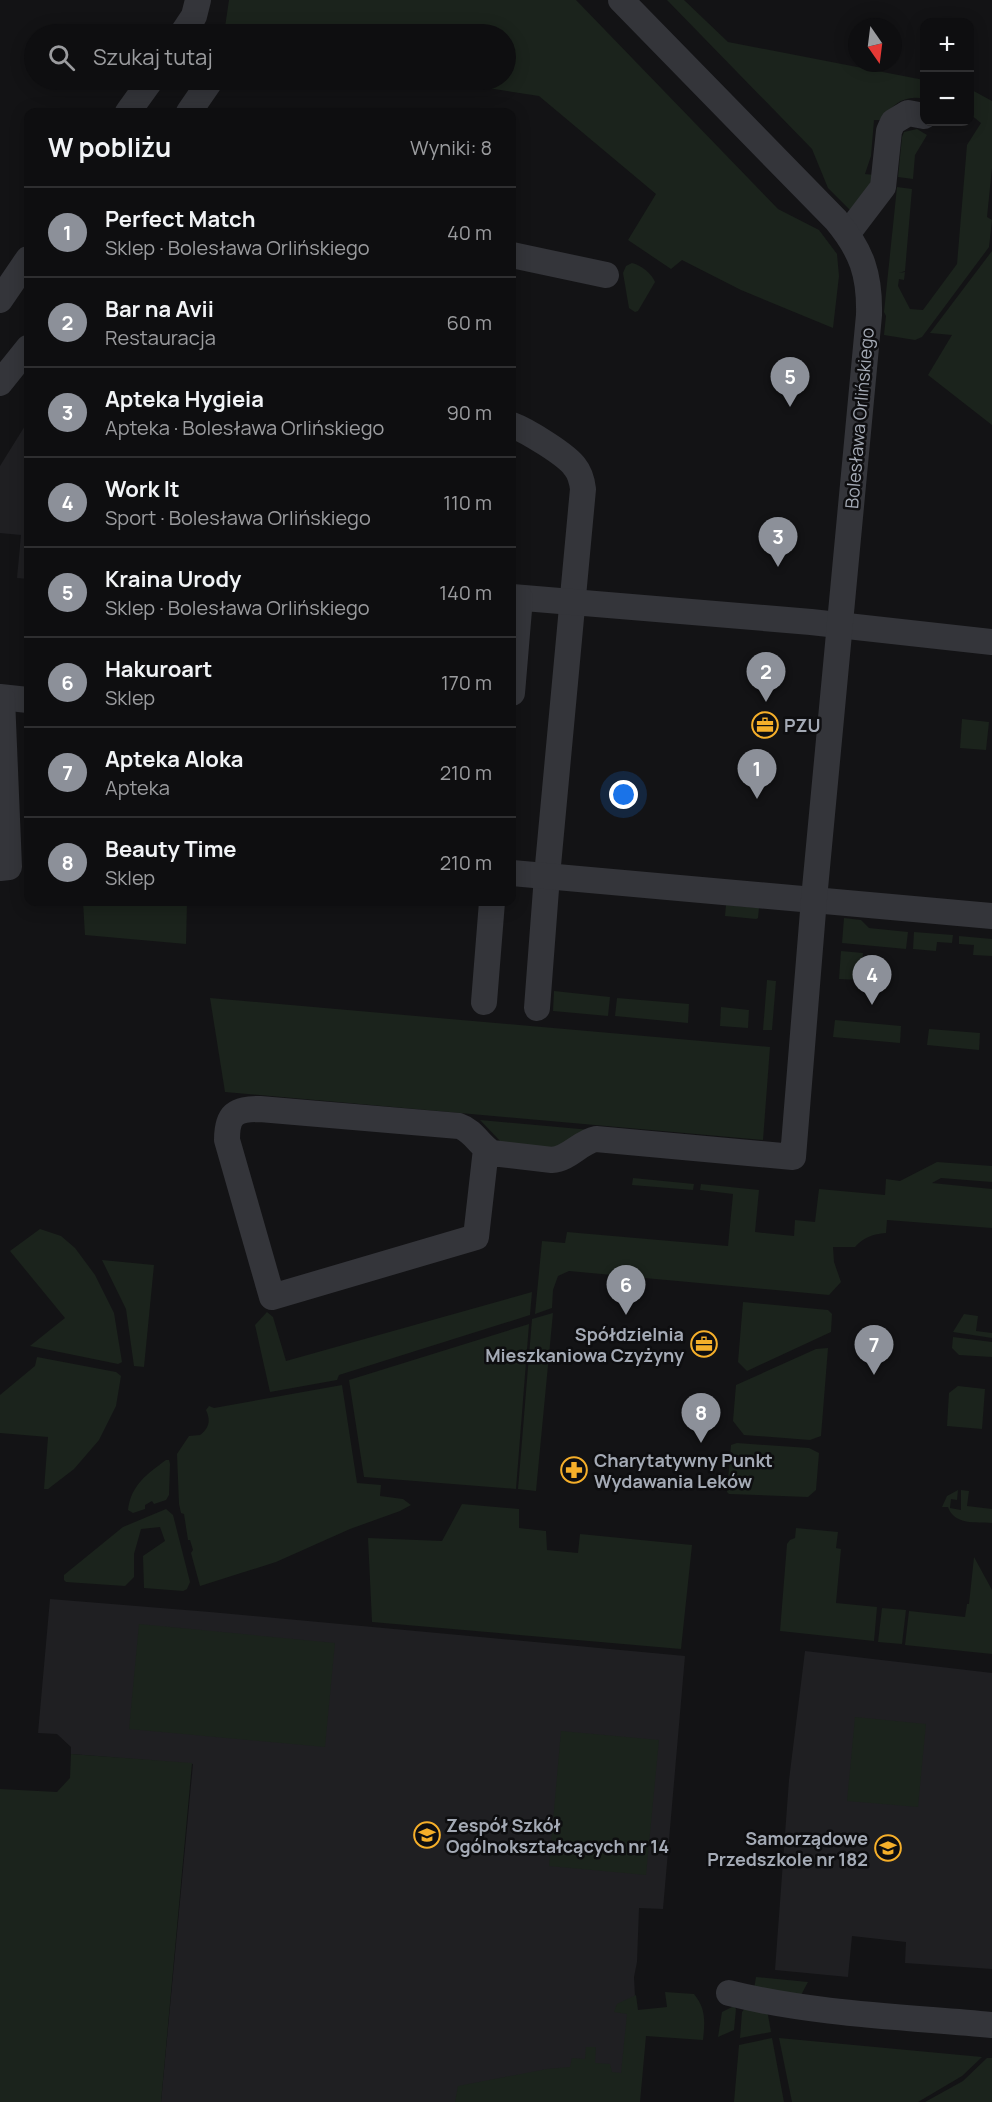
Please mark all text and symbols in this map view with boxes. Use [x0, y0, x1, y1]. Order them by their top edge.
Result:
north arrow [848, 18, 902, 72]
map controls [920, 18, 974, 126]
button: + [920, 18, 974, 72]
search box [24, 24, 516, 90]
icon: search [45, 41, 78, 74]
text: Szukaj tutaj [93, 42, 213, 72]
button: − [920, 72, 974, 126]
text: W pobliżu [48, 129, 171, 165]
text: Wyniki: 8 [410, 134, 492, 161]
text: Perfect Match [105, 204, 255, 234]
text: 1 [63, 219, 72, 246]
text: 40 m [447, 219, 492, 246]
text: Sklep · Bolesława Orlińskiego [105, 234, 370, 261]
text: Bar na Avii [105, 294, 214, 324]
text: 2 [62, 309, 73, 336]
text: 60 m [446, 309, 492, 336]
text: Restauracja [105, 324, 216, 351]
street label: Bolesława Orlińskiego [839, 326, 879, 510]
pin: 5 [770, 358, 810, 407]
text: Apteka Hygieia [105, 384, 264, 414]
text: 3 [62, 399, 73, 426]
text: 90 m [446, 399, 492, 426]
text: Apteka · Bolesława Orlińskiego [105, 414, 384, 441]
text: Work It [105, 474, 179, 504]
text: 4 [61, 489, 74, 516]
text: 110 m [443, 489, 492, 516]
text: Sport · Bolesława Orlińskiego [105, 504, 371, 531]
pin: 3 [758, 518, 798, 567]
text: Kraina Urody [105, 564, 241, 594]
text: 5 [62, 579, 73, 606]
text: 140 m [439, 579, 492, 606]
text: Sklep · Bolesława Orlińskiego [105, 594, 370, 621]
pin: 2 [746, 652, 786, 702]
text: Hakuroart [105, 654, 212, 684]
text: 6 [61, 669, 74, 696]
text: 170 m [441, 669, 492, 696]
text: Sklep [105, 684, 155, 711]
office icon: PZU [750, 710, 780, 740]
place label: PZU [784, 713, 820, 737]
text: Apteka Aloka [105, 744, 243, 774]
pin: 1 [738, 750, 777, 799]
text: 7 [62, 759, 73, 786]
text: 210 m [440, 759, 492, 786]
text: Apteka [105, 774, 170, 801]
your location [609, 780, 638, 809]
text: Beauty Time [105, 834, 237, 864]
text: 8 [61, 849, 74, 876]
text: 210 m [440, 849, 492, 876]
text: Sklep [105, 864, 155, 891]
pin: 4 [852, 956, 892, 1005]
pin: 6 [606, 1266, 646, 1315]
place label: Spółdzielnia Mieszkaniowa Czyżyny [485, 1322, 684, 1367]
pin: 7 [854, 1326, 894, 1375]
office icon: Spółdzielnia Mieszkaniowa Czyżyny [689, 1329, 719, 1359]
pin: 8 [682, 1394, 720, 1443]
place label: Charytatywny Punkt Wydawania Leków [594, 1448, 773, 1493]
pharmacy icon: Charytatywny Punkt Wydawania Leków [559, 1455, 589, 1485]
place label: Zespół Szkół Ogólnokształcących nr 14 [446, 1813, 669, 1858]
school or university icon: Zespół Szkół Ogólnokształcących nr 14 [412, 1820, 442, 1850]
place label: Samorządowe Przedszkole nr 182 [707, 1826, 868, 1871]
school or university icon: Samorządowe Przedszkole nr 182 [873, 1833, 903, 1863]

